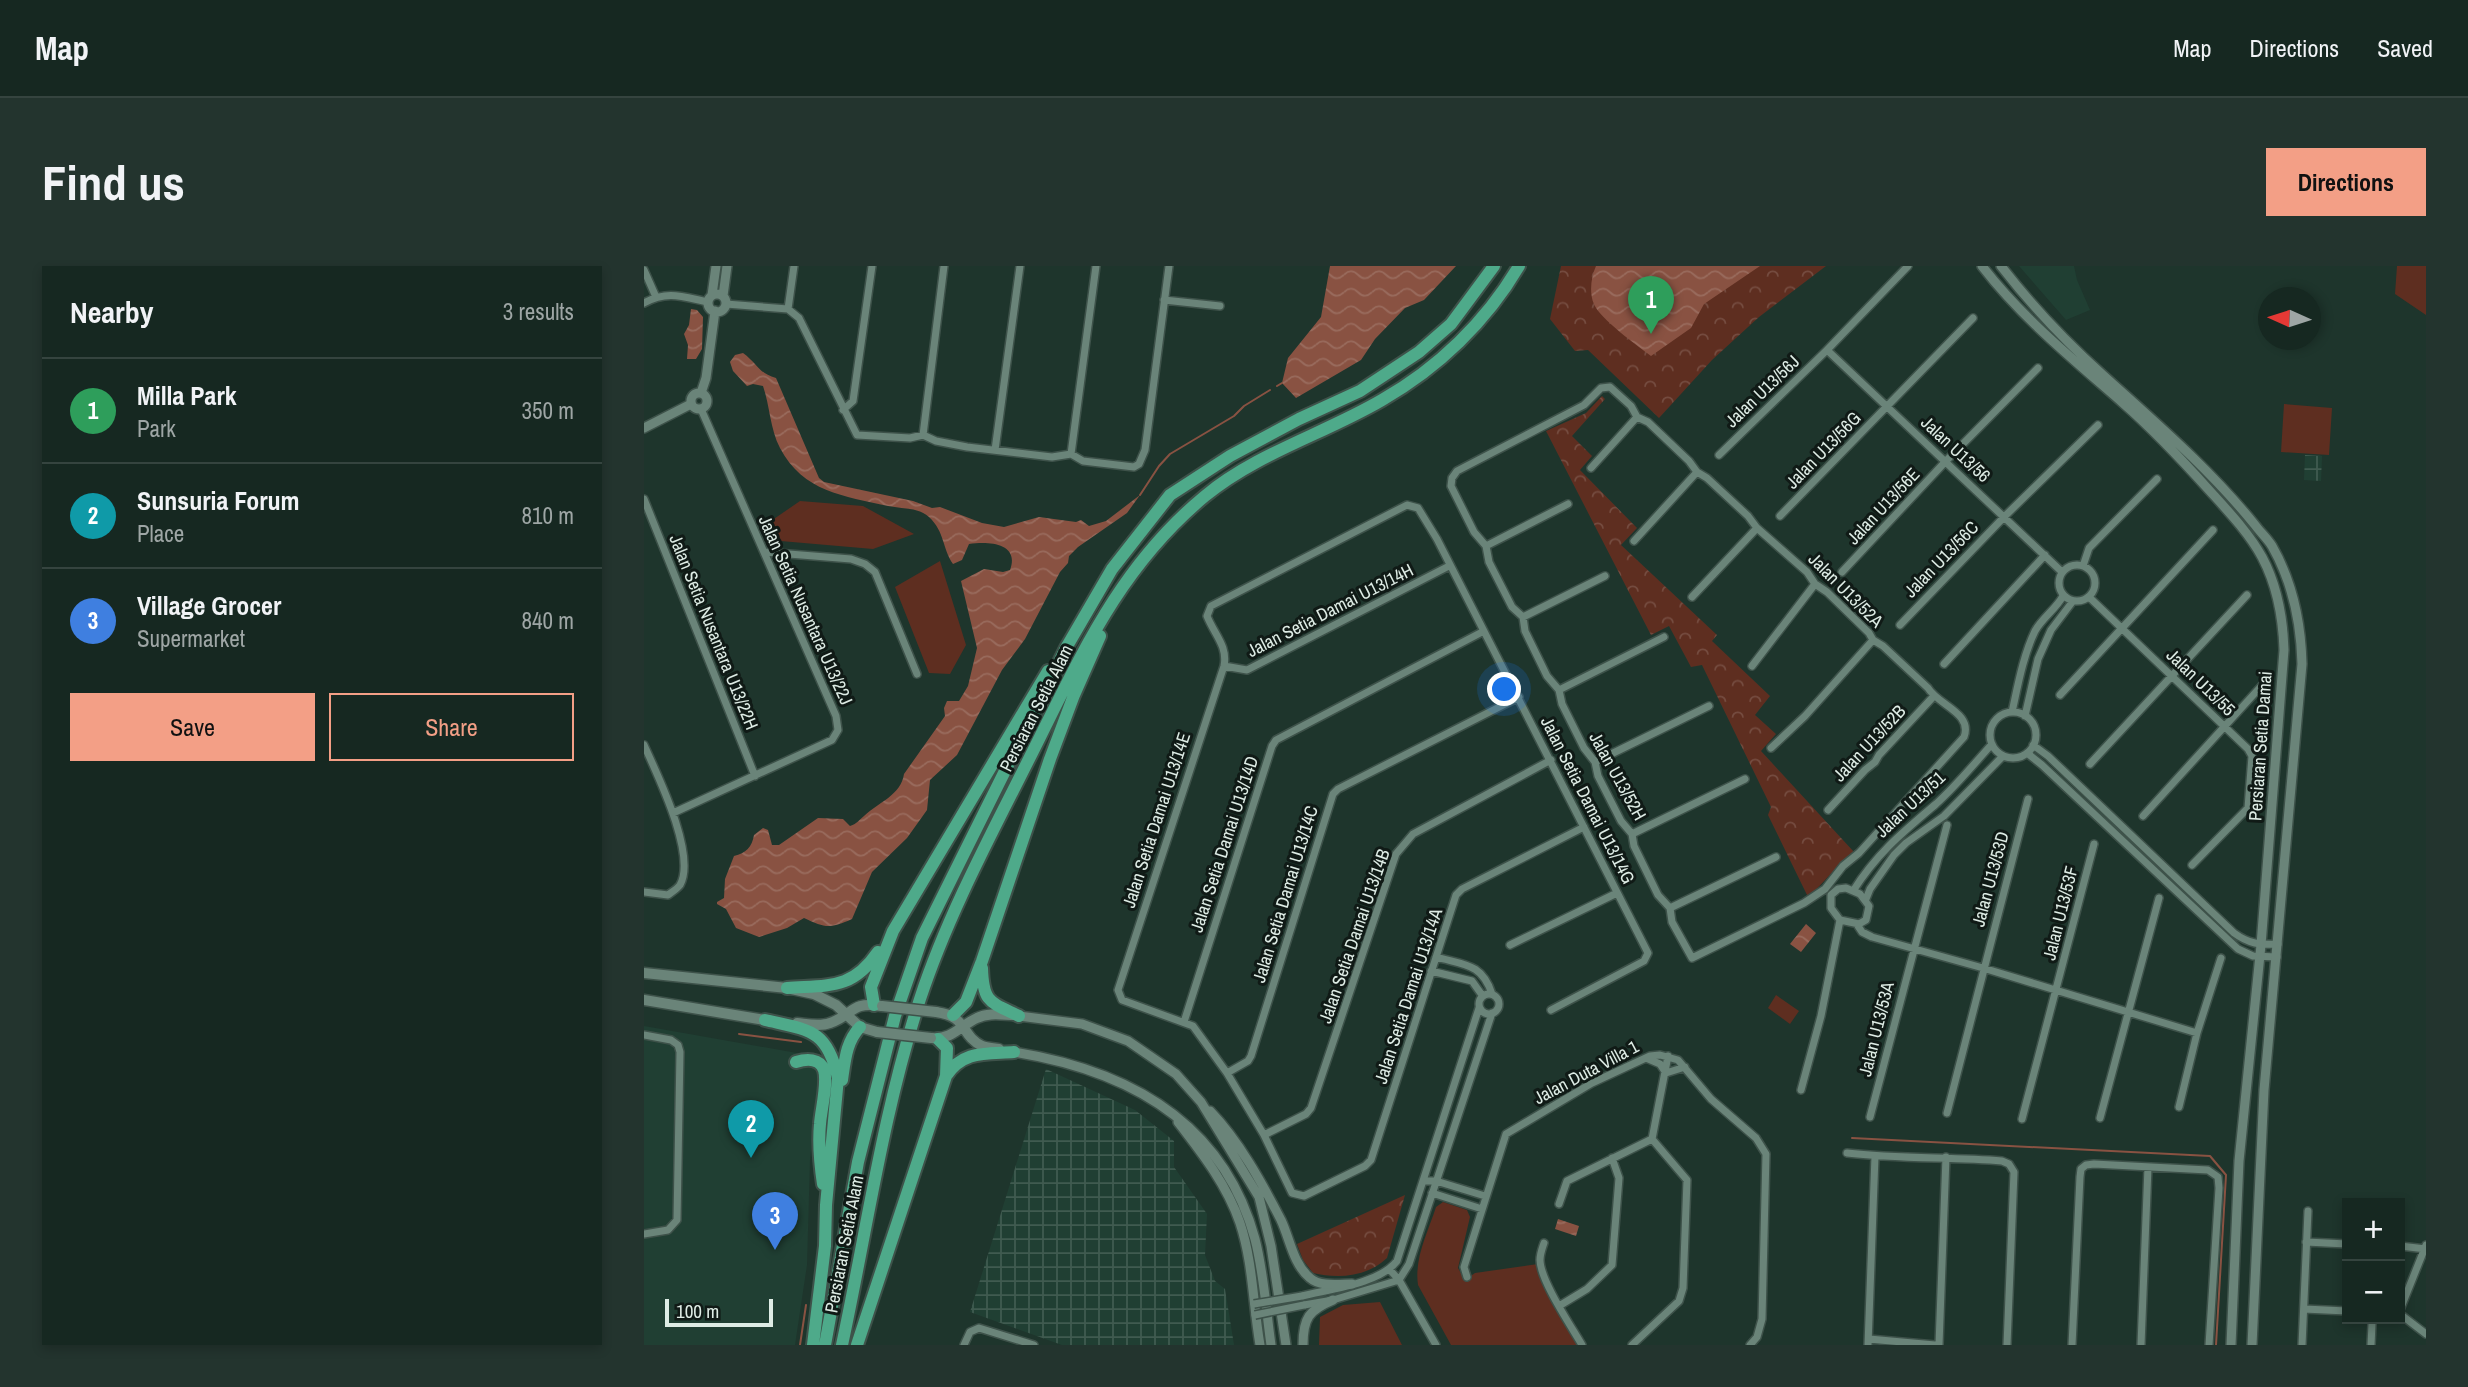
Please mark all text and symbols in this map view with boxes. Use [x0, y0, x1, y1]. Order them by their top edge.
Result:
text: Map [35, 26, 89, 70]
text: Map [2173, 32, 2211, 64]
text: Directions [2249, 32, 2339, 64]
text: Saved [2377, 32, 2433, 64]
button: Directions [2266, 148, 2426, 216]
text: Find us [42, 149, 185, 215]
pin: 1 [1628, 276, 1674, 334]
north arrow [2258, 287, 2321, 350]
text: Nearby [70, 292, 153, 332]
text: 3 results [503, 296, 574, 327]
street label: Jalan U13/56J [1719, 349, 1805, 433]
text: Milla Park [137, 378, 237, 413]
text: 1 [88, 395, 98, 426]
text: 350 m [522, 395, 574, 426]
street label: Jalan U13/56G [1780, 406, 1866, 494]
street label: Jalan U13/56 [1916, 410, 1996, 488]
text: Park [137, 413, 176, 444]
street label: Jalan U13/56E [1841, 462, 1925, 550]
text: Sunsuria Forum [137, 483, 299, 518]
text: 2 [88, 500, 98, 531]
text: 810 m [522, 500, 574, 531]
street label: Jalan Setia Nusantara U13/22J [753, 511, 859, 709]
street label: Jalan U13/56C [1898, 515, 1984, 603]
text: Place [137, 518, 184, 549]
street label: Jalan Setia Nusantara U13/22H [663, 531, 765, 733]
street label: Jalan U13/52A [1803, 547, 1889, 633]
street label: Jalan Setia Damai U13/14H [1242, 557, 1418, 663]
text: Village Grocer [137, 588, 281, 623]
text: 3 [88, 605, 98, 636]
text: 840 m [522, 605, 574, 636]
text: Supermarket [137, 623, 245, 654]
street label: Persiaran Setia Alam [993, 640, 1079, 776]
street label: Jalan U13/55 [2161, 643, 2241, 721]
street label: Persiaran Setia Damai [2242, 670, 2278, 822]
your location [1487, 672, 1521, 706]
button: Save [70, 693, 315, 761]
button: Share [329, 693, 574, 761]
street label: Jalan U13/52B [1827, 699, 1911, 787]
street label: Jalan Setia Damai U13/14G [1535, 712, 1641, 888]
street label: Jalan U13/52H [1583, 727, 1653, 825]
street label: Jalan Setia Damai U13/14E [1116, 729, 1196, 911]
street label: Jalan Setia Damai U13/14D [1184, 753, 1264, 935]
street label: Jalan U13/51 [1870, 765, 1951, 843]
street label: Jalan Setia Damai U13/14C [1246, 802, 1324, 986]
street label: Jalan U13/53D [1965, 829, 2015, 929]
street label: Jalan Setia Damai U13/14B [1312, 845, 1396, 1027]
street label: Jalan U13/53F [2036, 863, 2084, 963]
street label: Jalan Setia Damai U13/14A [1368, 905, 1448, 1087]
street label: Jalan U13/53A [1852, 979, 1900, 1079]
street label: Jalan Duta Villa 1 [1529, 1033, 1644, 1110]
pin: 2 [728, 1100, 774, 1158]
street label: Persiaran Setia Alam [818, 1173, 870, 1315]
pin: 3 [752, 1192, 798, 1250]
map controls [2342, 1198, 2405, 1324]
button: + [2342, 1198, 2405, 1261]
button: − [2342, 1261, 2405, 1324]
scale bar [665, 1296, 774, 1328]
text: 100 m [676, 1298, 719, 1324]

